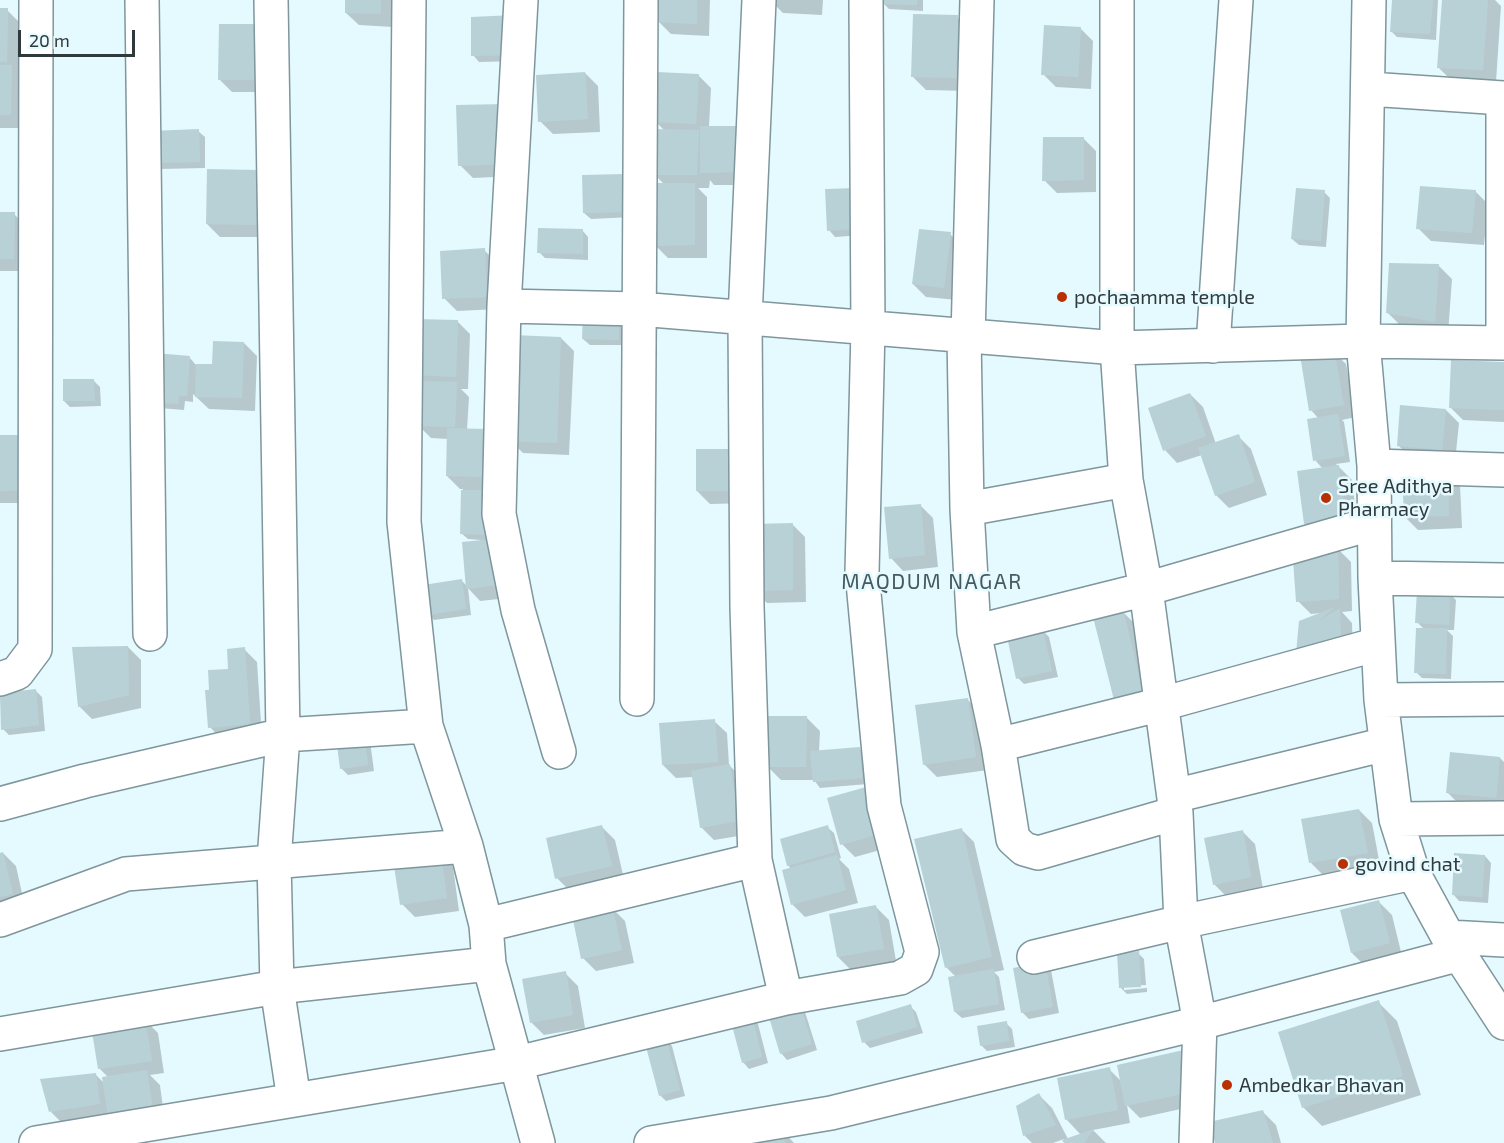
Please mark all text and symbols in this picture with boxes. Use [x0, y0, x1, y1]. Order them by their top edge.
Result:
scale bar [21, 18, 138, 56]
text: 20 m [29, 29, 70, 51]
place label: pochaamma temple [1074, 285, 1255, 309]
marker: pochaamma temple [1055, 290, 1069, 304]
place label: Sree Adithya Pharmacy [1338, 474, 1452, 521]
marker: Sree Adithya Pharmacy [1319, 491, 1333, 505]
district label: MAQDUM NAGAR [841, 569, 1023, 595]
place label: govind chat [1355, 852, 1460, 876]
marker: govind chat [1336, 857, 1350, 871]
place label: Ambedkar Bhavan [1239, 1073, 1404, 1097]
marker: Ambedkar Bhavan [1220, 1078, 1234, 1092]

